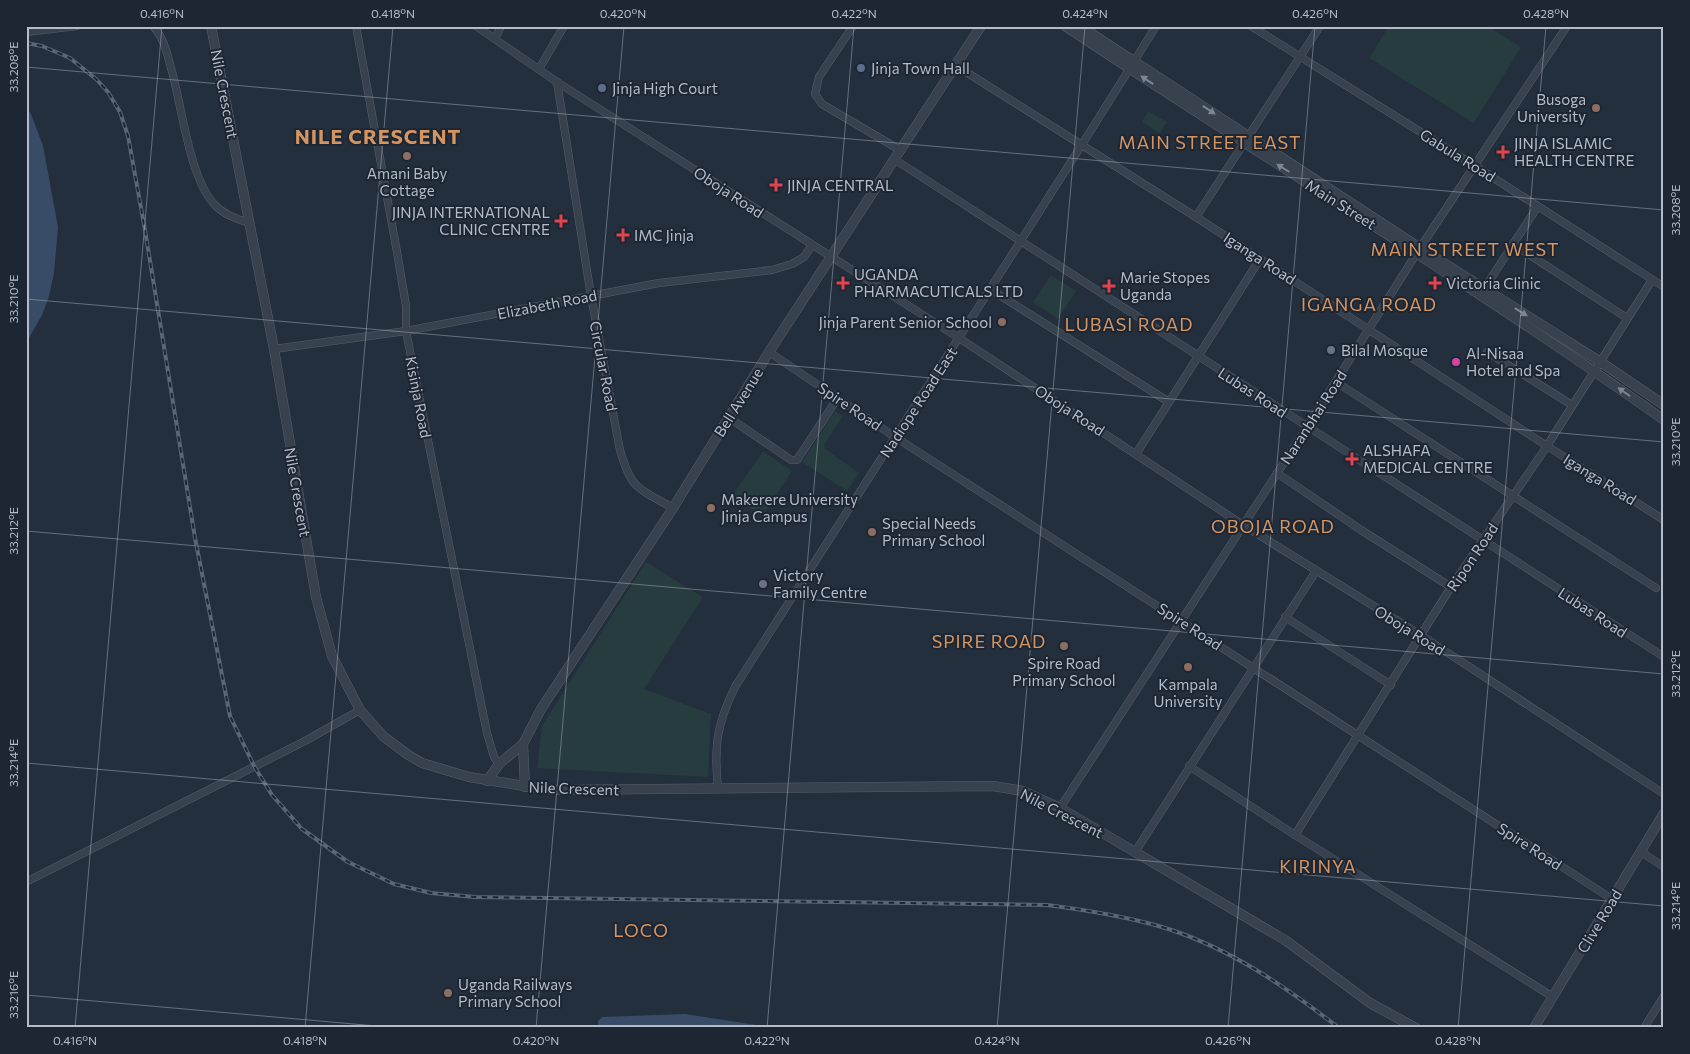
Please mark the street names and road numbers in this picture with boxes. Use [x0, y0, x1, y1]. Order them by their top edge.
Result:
street label: Nile Crescent [208, 48, 242, 140]
street label: Gabula Road [1417, 125, 1499, 185]
street label: Oboja Road [691, 163, 767, 221]
street label: Main Street [1302, 175, 1380, 233]
street label: Iganga Road [1221, 228, 1299, 288]
street label: Elizabeth Road [496, 286, 598, 322]
street label: Circular Road [586, 320, 622, 412]
street label: Nadiope Road East [876, 343, 960, 461]
street label: Kisinja Road [402, 355, 436, 439]
street label: Lubas Road [1215, 363, 1291, 421]
street label: Bell Avenue [710, 364, 766, 440]
street label: Naranbhai Road [1276, 367, 1350, 467]
street label: Spire Road [815, 378, 885, 434]
street label: Oboja Road [1032, 381, 1108, 439]
street label: Nile Crescent [281, 446, 315, 538]
street label: Iganga Road [1560, 450, 1640, 508]
street label: Ripon Road [1443, 520, 1501, 594]
street label: Lubas Road [1555, 583, 1631, 641]
street label: Spire Road [1154, 599, 1226, 653]
street label: Oboja Road [1371, 601, 1449, 659]
street label: Nile Crescent [528, 777, 620, 799]
street label: Nile Crescent [1018, 784, 1106, 842]
street label: Spire Road [1494, 819, 1566, 873]
street label: Clive Road [1573, 886, 1625, 956]

